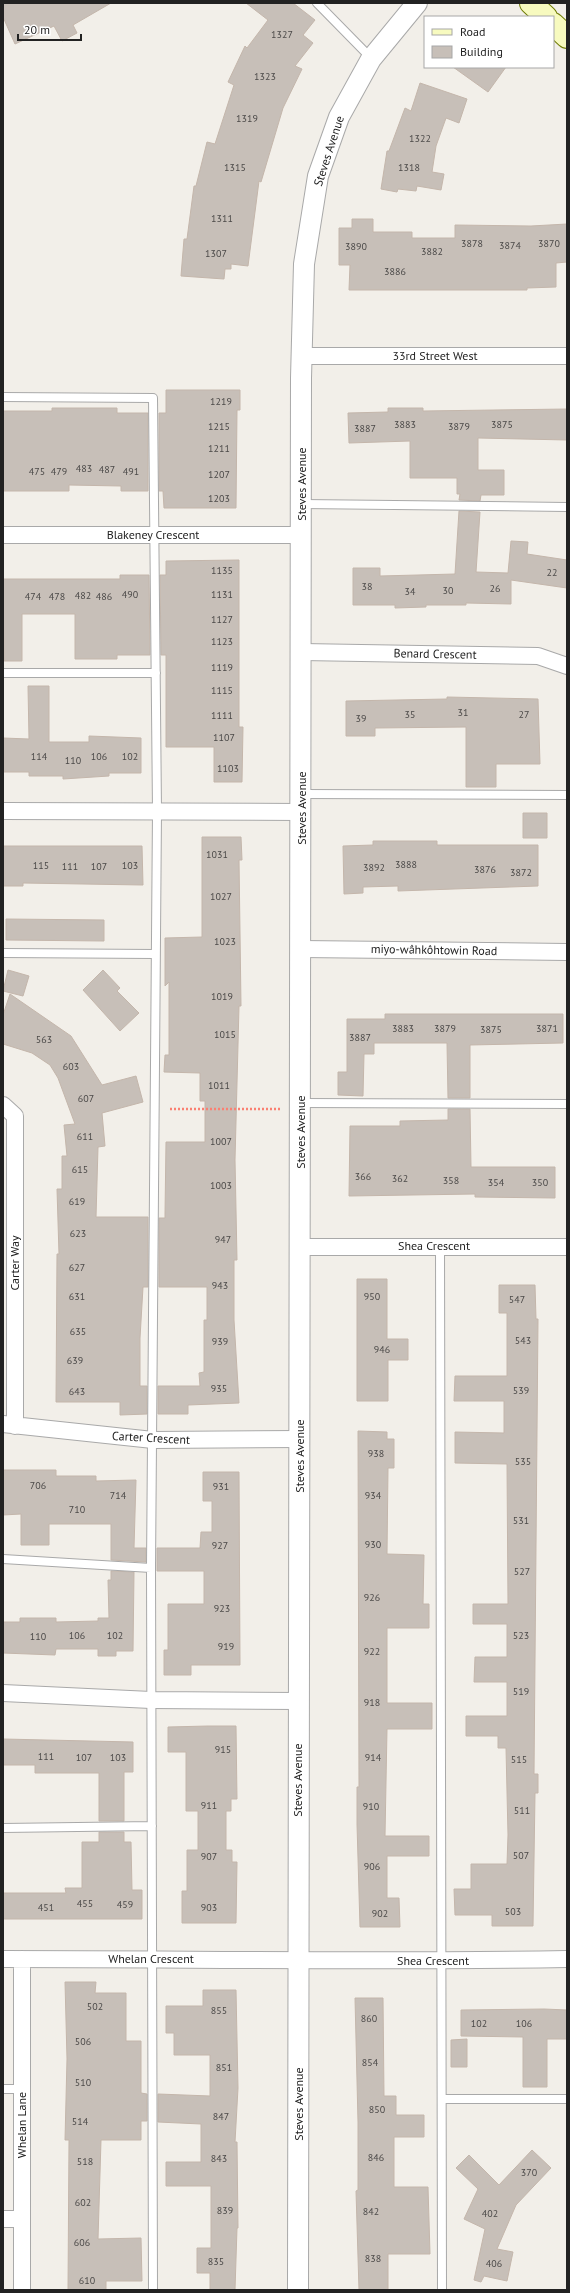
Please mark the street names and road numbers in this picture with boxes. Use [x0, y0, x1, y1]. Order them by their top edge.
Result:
street label: Steves Avenue [310, 114, 347, 188]
street label: 33rd Street West [392, 348, 478, 363]
street label: Steves Avenue [294, 447, 309, 521]
street label: Blakeney Crescent [107, 527, 199, 542]
street label: Benard Crescent [393, 645, 477, 662]
street label: Steves Avenue [294, 771, 309, 845]
street label: miyo-wâhkôhtowin Road [371, 941, 497, 958]
street label: Steves Avenue [293, 1095, 308, 1169]
street label: Carter Way [7, 1235, 22, 1291]
street label: Shea Crescent [398, 1238, 470, 1253]
street label: Steves Avenue [292, 1419, 307, 1493]
street label: Carter Crescent [112, 1428, 190, 1447]
street label: Steves Avenue [290, 1743, 305, 1817]
street label: Whelan Crescent [108, 1951, 194, 1966]
street label: Shea Crescent [397, 1953, 469, 1968]
street label: Steves Avenue [291, 2067, 306, 2141]
street label: Whelan Lane [14, 2092, 29, 2158]

